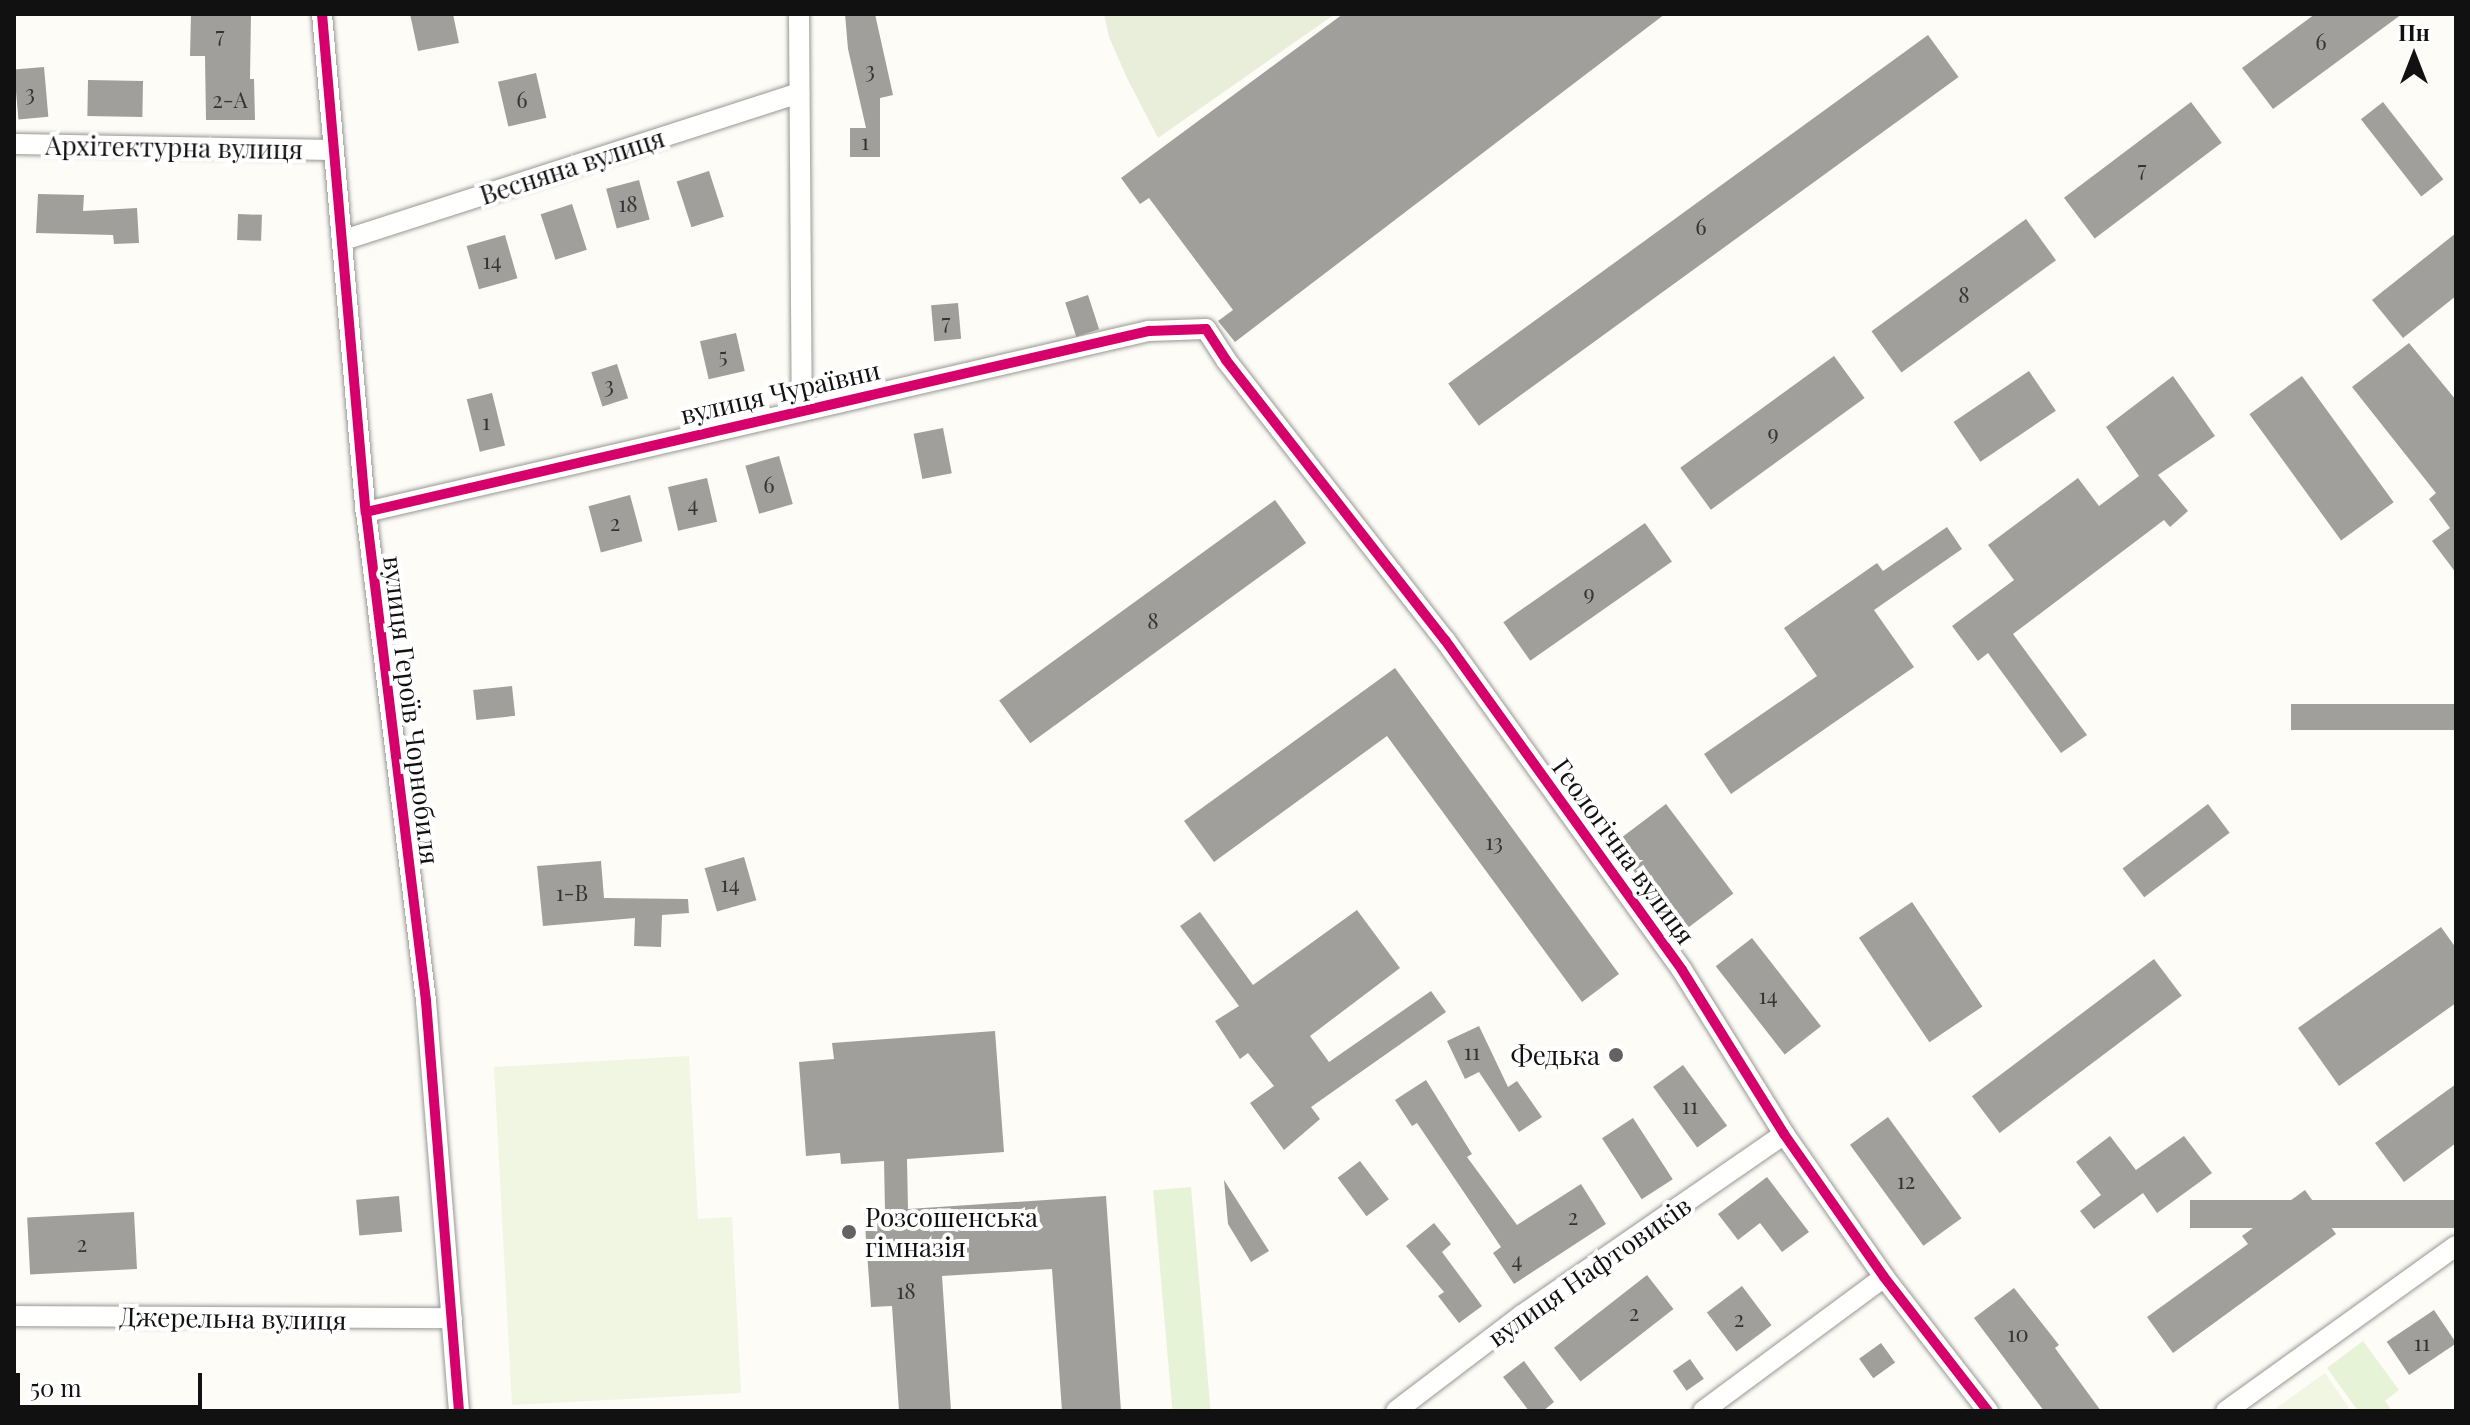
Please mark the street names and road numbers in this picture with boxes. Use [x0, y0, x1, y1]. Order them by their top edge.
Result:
street label: Весняна вулиця [476, 121, 668, 211]
street label: Архітектурна вулиця [45, 129, 303, 165]
street label: вулиця Чураївни [677, 354, 883, 430]
street label: вулиця Героїв Чорнобиля [378, 554, 446, 866]
street label: Геологічна вулиця [1546, 752, 1702, 950]
street label: вулиця Нафтовиків [1481, 1189, 1697, 1353]
street label: Джерельна вулиця [119, 1300, 347, 1336]

